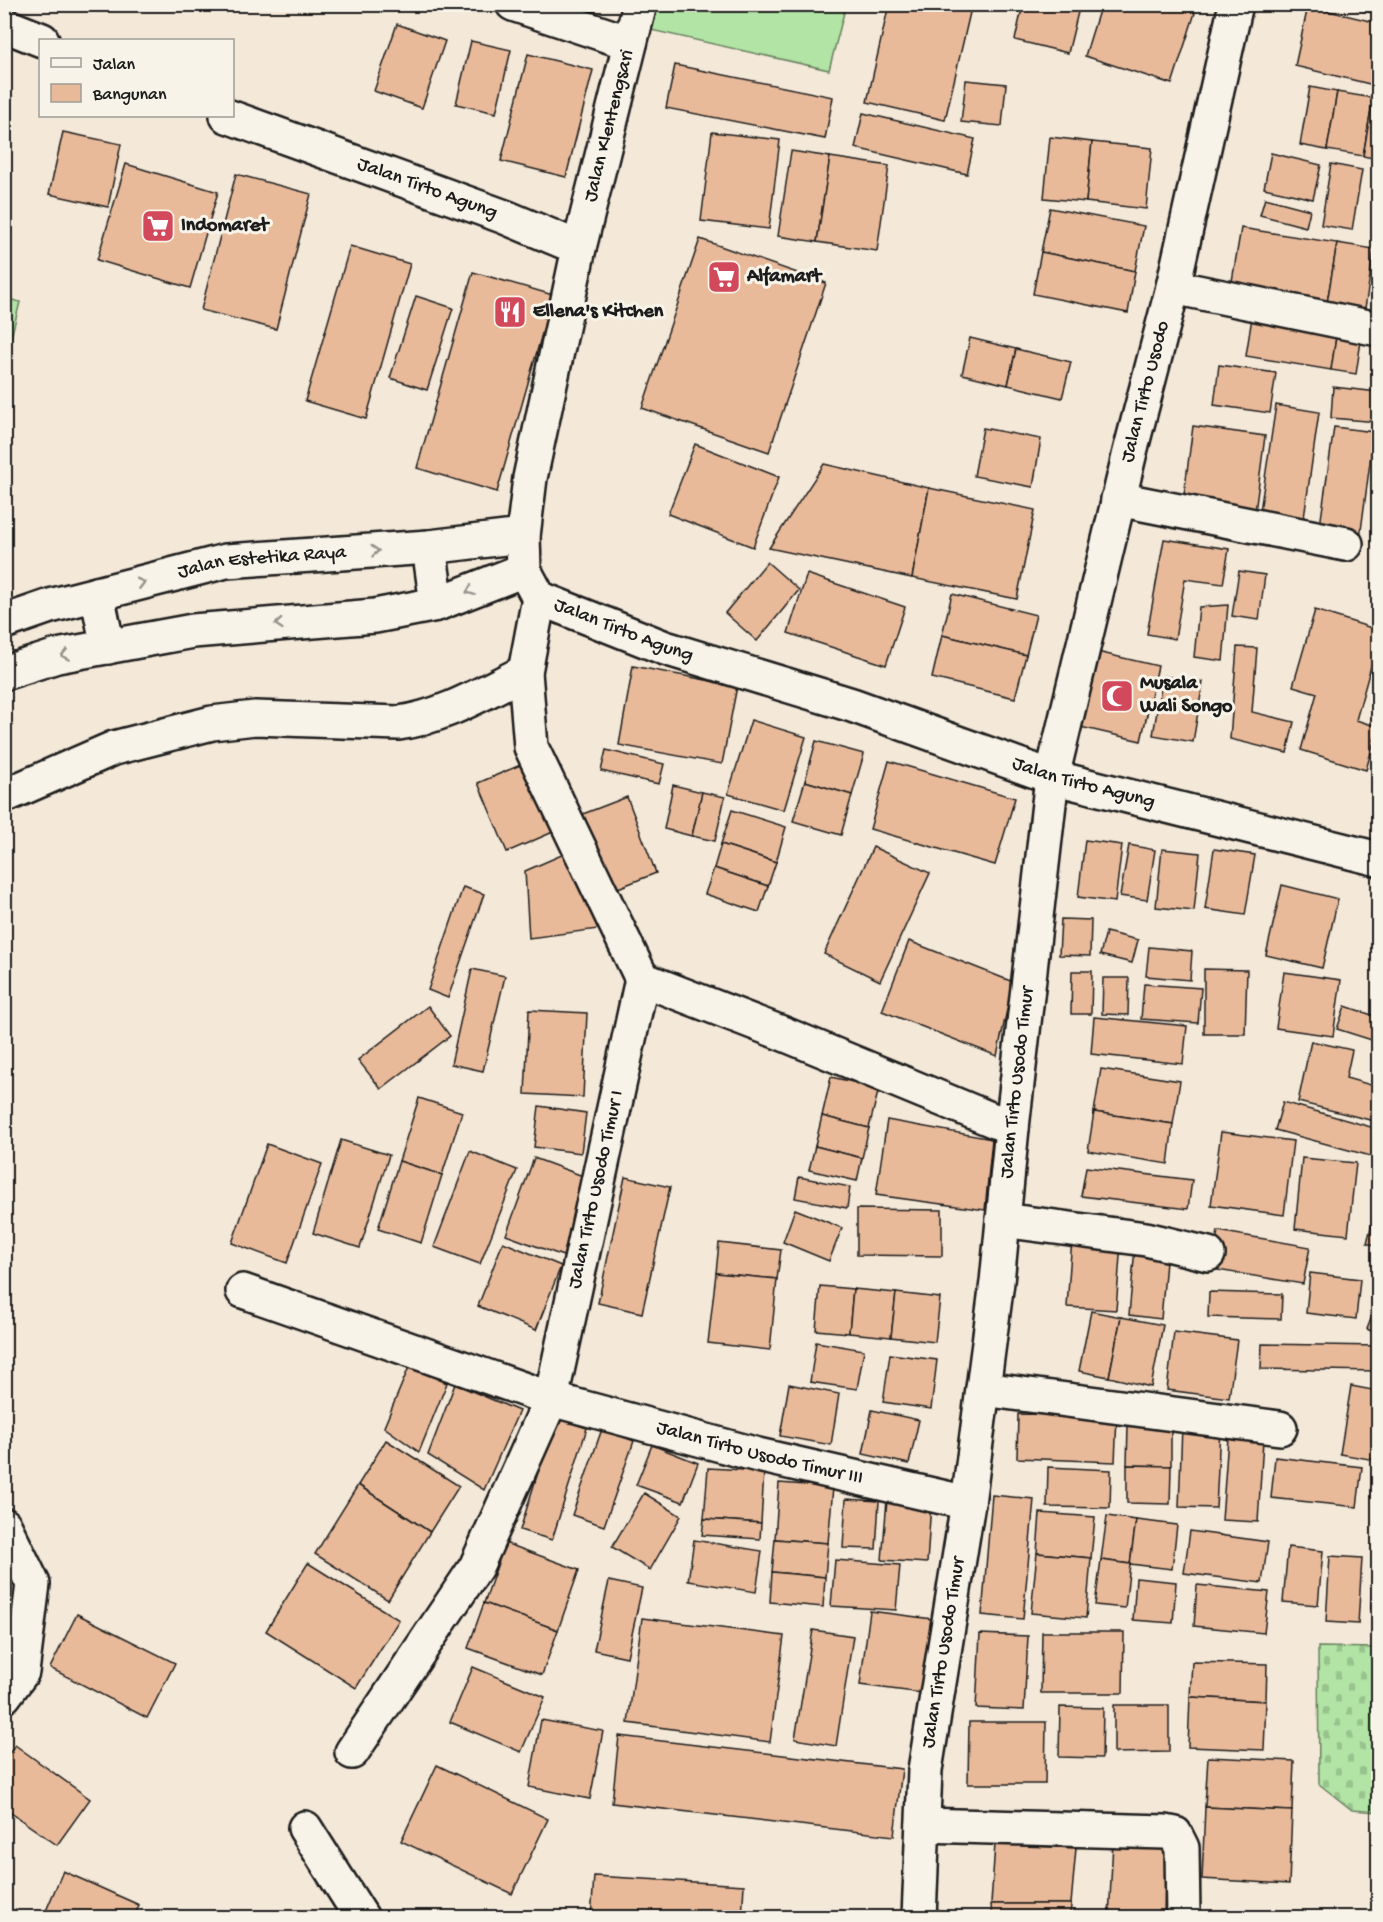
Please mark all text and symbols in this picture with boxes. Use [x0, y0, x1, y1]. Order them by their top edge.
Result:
legend [39, 39, 234, 117]
street label: Jalan Klentengsari [579, 47, 640, 204]
text: Jalan [93, 55, 135, 76]
text: Bangunan [92, 85, 167, 106]
street label: Jalan Tirto Agung [354, 153, 500, 225]
supermarket icon: Indomaret [140, 208, 176, 244]
place label: Indomaret [181, 215, 270, 238]
supermarket icon: Alfamart [706, 259, 742, 295]
place label: Alfamart [746, 266, 823, 289]
restaurant icon: Ellena's Kitchen [492, 294, 528, 330]
place label: Ellena's Kitchen [533, 301, 664, 324]
street label: Jalan Tirto Usodo [1116, 318, 1175, 465]
street label: Jalan Estetika Raya [175, 541, 348, 584]
one-way arrow [371, 545, 380, 558]
one-way arrow [136, 577, 146, 590]
one-way arrow [465, 584, 476, 597]
street label: Jalan Tirto Agung [550, 594, 696, 667]
one-way arrow [274, 617, 283, 630]
one-way arrow [60, 648, 70, 661]
place label: Musala Wali Songo [1139, 673, 1233, 719]
mosque icon: Musala Wali Songo [1099, 678, 1135, 714]
street label: Jalan Tirto Agung [1009, 752, 1157, 814]
street label: Jalan Tirto Usodo Timur [996, 983, 1040, 1179]
street label: Jalan Tirto Usodo Timur I [564, 1088, 629, 1291]
street label: Jalan Tirto Usodo Timur III [654, 1417, 865, 1490]
street label: Jalan Tirto Usodo Timur [917, 1554, 971, 1750]

